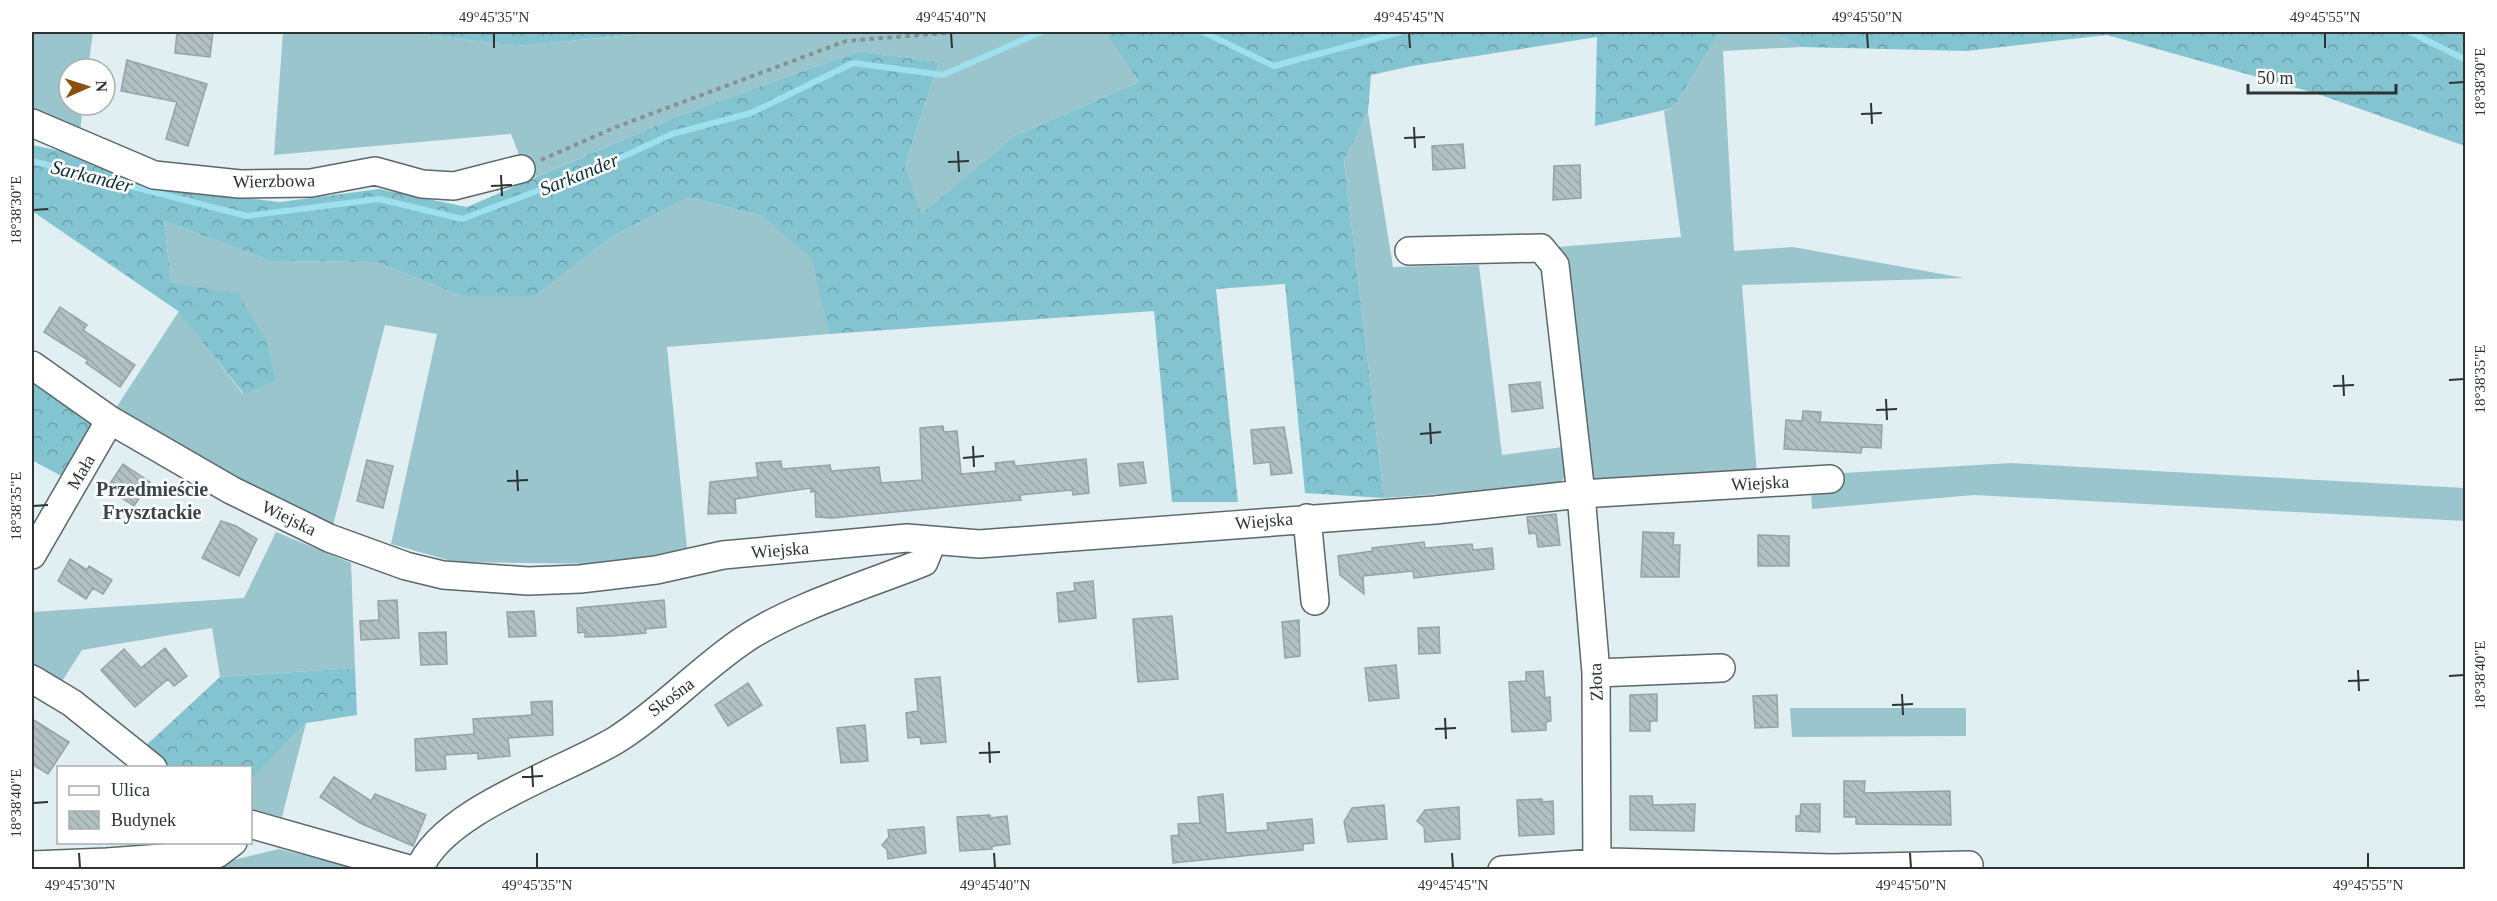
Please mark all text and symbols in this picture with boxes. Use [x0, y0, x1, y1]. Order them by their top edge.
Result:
text: 49°45'35"N [459, 9, 529, 25]
text: 49°45'40"N [916, 9, 986, 25]
text: 49°45'45"N [1374, 9, 1444, 25]
text: 49°45'50"N [1832, 9, 1902, 25]
text: 49°45'55"N [2290, 9, 2360, 25]
text: 18°38'30"E [2472, 48, 2488, 117]
north arrow [57, 57, 117, 117]
scale bar [2248, 57, 2396, 95]
text: 50 m [2257, 68, 2294, 88]
text: N [93, 80, 110, 93]
water label: Sarkander [536, 148, 622, 200]
water label: Sarkander [49, 155, 135, 197]
street label: Wierzbowa [233, 170, 315, 192]
text: 18°38'30"E [8, 176, 24, 245]
text: 18°38'35"E [2472, 345, 2488, 414]
street label: Mała [63, 451, 99, 493]
street label: Wiejska [1730, 471, 1790, 495]
text: 18°38'35"E [8, 472, 24, 541]
district label: Przedmieście Frysztackie [96, 478, 208, 524]
street label: Wiejska [258, 496, 320, 540]
street label: Wiejska [1234, 508, 1294, 534]
street label: Wiejska [750, 537, 810, 563]
text: 18°38'40"E [2472, 641, 2488, 710]
street label: Złota [1585, 663, 1607, 701]
street label: Skośna [644, 673, 698, 721]
legend [57, 766, 252, 844]
text: 18°38'40"E [8, 769, 24, 838]
text: Ulica [111, 780, 150, 800]
text: Budynek [111, 810, 176, 830]
text: 49°45'30"N [45, 877, 115, 893]
text: 49°45'35"N [502, 877, 572, 893]
text: 49°45'40"N [960, 877, 1030, 893]
text: 49°45'45"N [1418, 877, 1488, 893]
text: 49°45'50"N [1876, 877, 1946, 893]
text: 49°45'55"N [2333, 877, 2403, 893]

